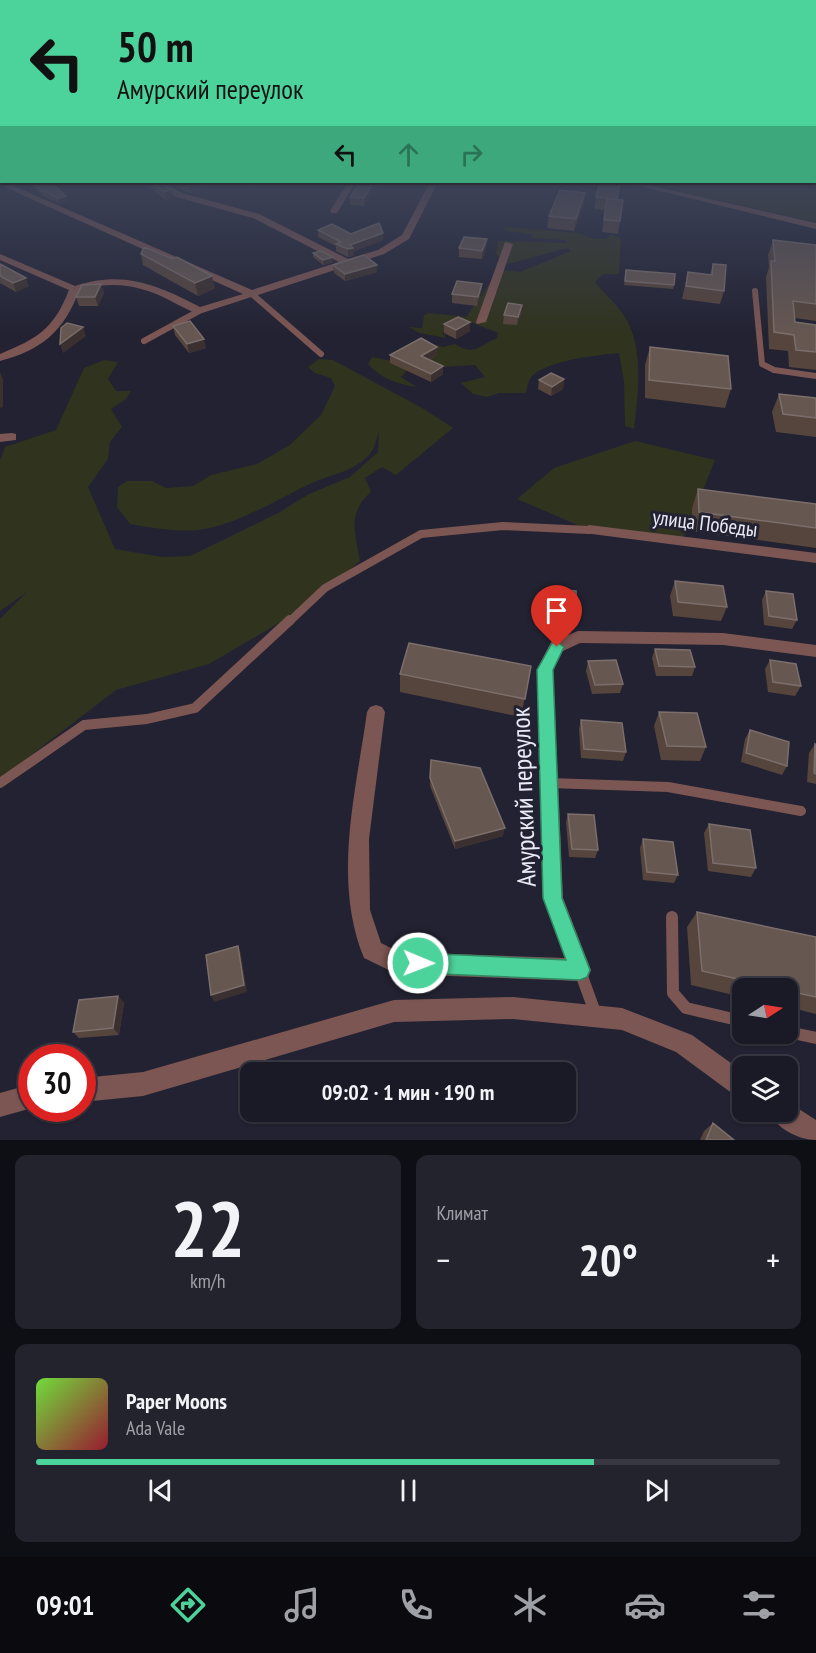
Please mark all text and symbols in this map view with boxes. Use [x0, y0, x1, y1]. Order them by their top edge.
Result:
text: 50 m [117, 19, 194, 74]
icon: left [18, 24, 96, 102]
text: Амурский переулок [117, 72, 303, 106]
icon: left [329, 138, 362, 171]
icon: ahead [392, 138, 425, 171]
icon: right [455, 138, 488, 171]
street label: улица Победы [651, 503, 759, 543]
pin [531, 585, 582, 647]
icon: arrive [540, 594, 573, 627]
street label: Амурский переулок [503, 707, 543, 887]
position arrow [386, 931, 450, 995]
north arrow [732, 978, 798, 1044]
map controls [732, 978, 798, 1122]
speed limit sign: 30 [18, 1044, 96, 1122]
button: layers [732, 1056, 798, 1122]
text: 09:02 · 1 мин · 190 m [322, 1078, 494, 1106]
text: 22 [170, 1178, 245, 1279]
text: Климат [437, 1200, 488, 1226]
text: 20° [579, 1230, 638, 1288]
text: − [437, 1238, 450, 1281]
text: + [766, 1238, 780, 1281]
text: km/h [190, 1268, 225, 1294]
text: Paper Moons [126, 1387, 227, 1415]
text: Ada Vale [126, 1415, 185, 1441]
icon: previous [144, 1474, 177, 1507]
icon: pause [392, 1474, 425, 1507]
icon: next [640, 1474, 673, 1507]
icon: directions [167, 1584, 209, 1626]
icon: music [281, 1584, 323, 1626]
icon: phone [395, 1584, 437, 1626]
icon: climate [509, 1584, 551, 1626]
icon: car [624, 1584, 666, 1626]
icon: filters [738, 1584, 780, 1626]
text: 09:01 [36, 1588, 95, 1622]

